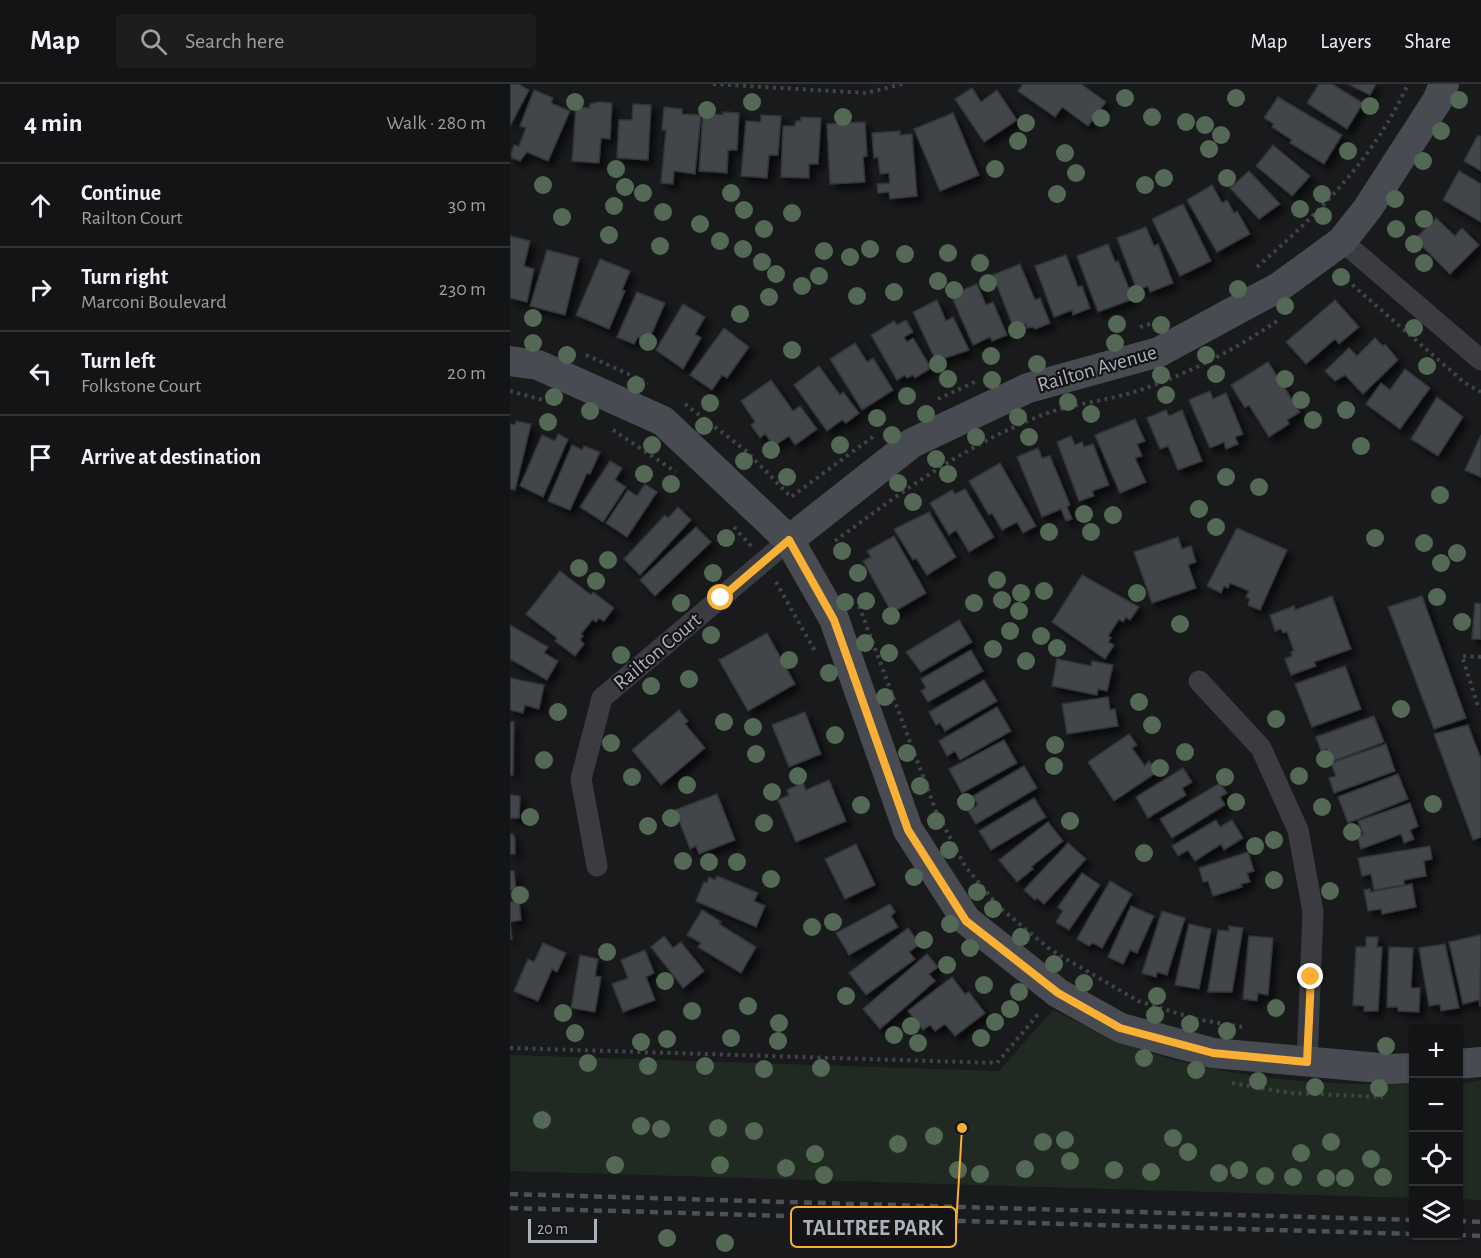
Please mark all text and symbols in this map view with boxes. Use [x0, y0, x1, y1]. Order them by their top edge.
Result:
search box [116, 14, 536, 68]
icon: search [137, 25, 170, 58]
text: Map [30, 27, 80, 55]
text: Search here [185, 30, 284, 52]
text: Map [1251, 31, 1287, 52]
text: Layers [1320, 31, 1371, 52]
text: Share [1404, 31, 1451, 52]
text: 4 min [24, 110, 83, 136]
text: Walk · 280 m [386, 113, 486, 133]
text: Continue [81, 182, 161, 204]
icon: ahead [24, 189, 57, 222]
text: 30 m [448, 195, 486, 215]
text: Railton Court [81, 208, 183, 228]
text: Turn right [81, 266, 168, 288]
icon: right [24, 273, 57, 306]
text: 230 m [439, 279, 486, 299]
text: Marconi Boulevard [81, 292, 227, 312]
street label: Railton Avenue [1035, 341, 1159, 396]
text: Turn left [81, 350, 155, 372]
icon: left [24, 357, 57, 390]
text: 20 m [447, 363, 486, 383]
text: Folkstone Court [81, 376, 201, 396]
icon: arrive [24, 441, 57, 474]
text: Arrive at destination [81, 446, 261, 468]
route start [707, 584, 733, 610]
street label: Railton Court [610, 609, 705, 694]
route end [1297, 963, 1323, 989]
map controls [1409, 1024, 1463, 1240]
button: + [1409, 1024, 1463, 1078]
button: − [1409, 1078, 1463, 1132]
button: locate [1409, 1132, 1463, 1186]
button: layers [1409, 1186, 1463, 1240]
callout: TALLTREE PARK [791, 1207, 956, 1247]
scale bar [528, 1216, 597, 1244]
text: TALLTREE PARK [803, 1217, 944, 1239]
text: 20 m [537, 1221, 568, 1237]

